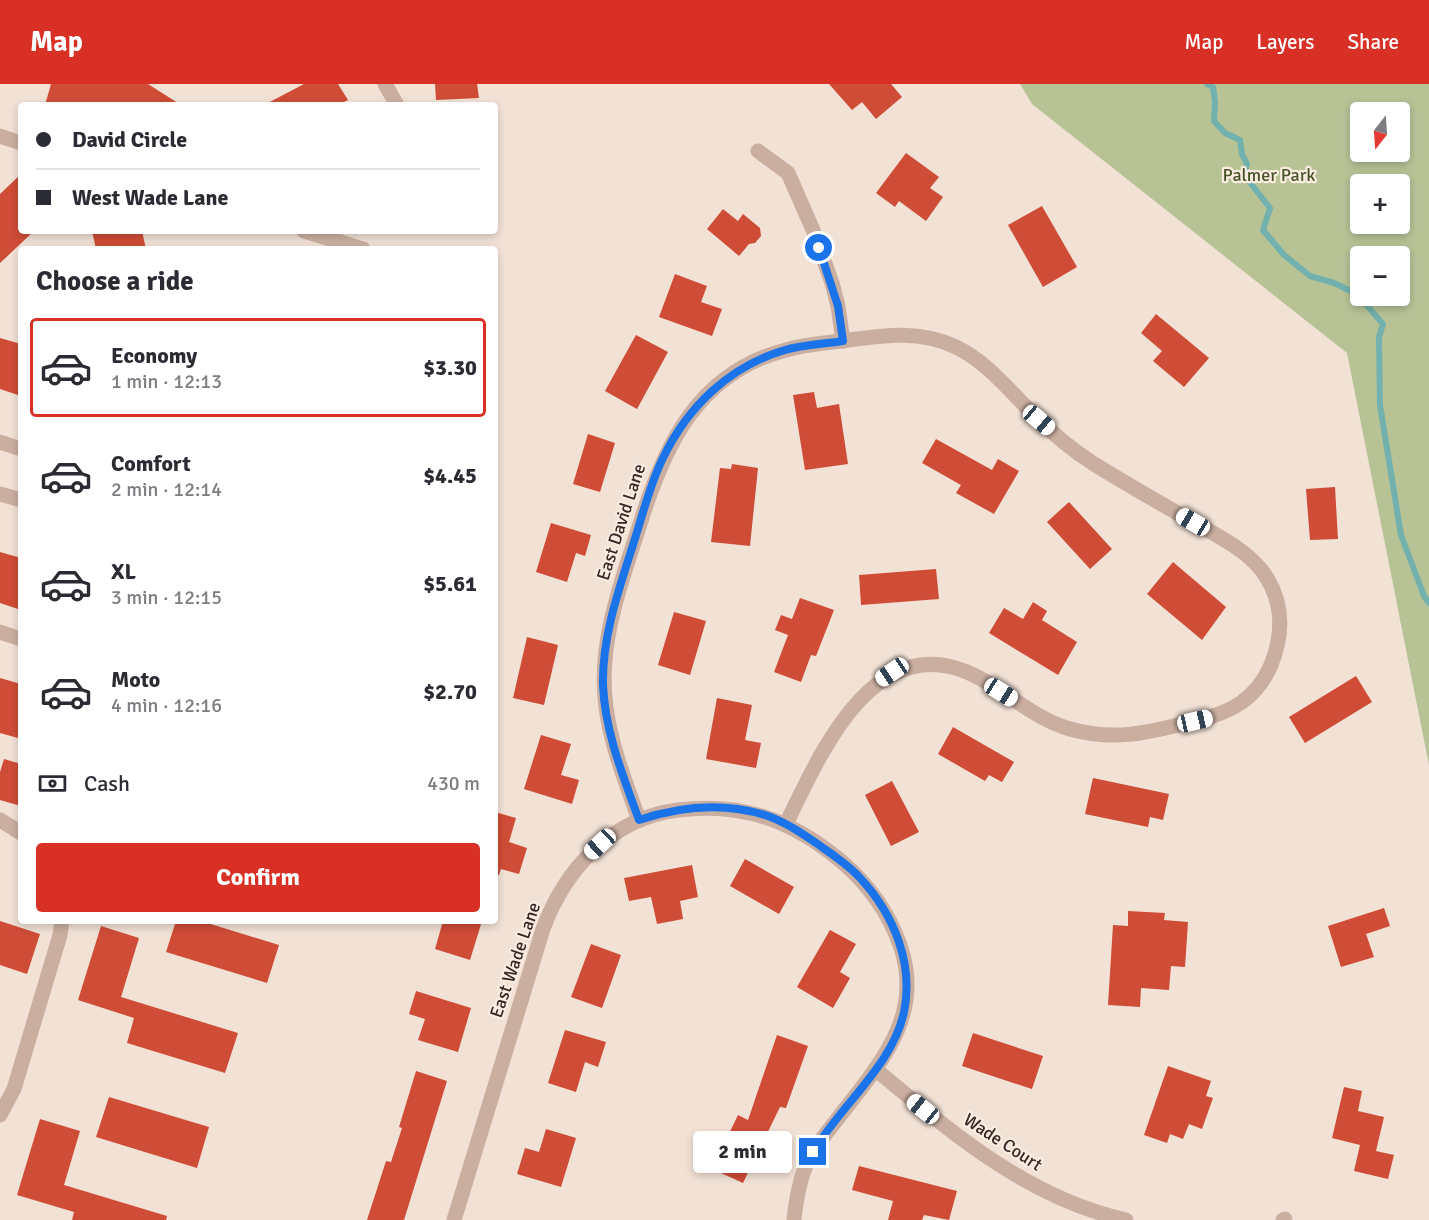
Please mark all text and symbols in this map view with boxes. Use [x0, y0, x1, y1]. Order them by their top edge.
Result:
text: Map [30, 25, 83, 59]
text: Map [1185, 29, 1223, 55]
text: Layers [1256, 29, 1314, 55]
text: Share [1347, 29, 1399, 55]
north arrow [1350, 102, 1410, 162]
map controls [1350, 102, 1410, 306]
text: David Circle [72, 126, 187, 153]
park label: Palmer Park [1223, 164, 1315, 186]
button: + [1350, 174, 1410, 234]
text: West Wade Lane [72, 184, 229, 211]
route start [805, 234, 832, 261]
button: − [1350, 246, 1410, 306]
text: Choose a ride [36, 265, 194, 298]
icon: car [39, 341, 93, 395]
text: Economy [111, 342, 197, 369]
text: $3.30 [423, 354, 477, 381]
text: 1 min · 12:13 [111, 369, 222, 394]
car [1019, 402, 1059, 438]
icon: car [39, 449, 93, 503]
text: Comfort [111, 450, 191, 477]
street label: East David Lane [592, 461, 650, 583]
text: $4.45 [423, 462, 477, 489]
text: 2 min · 12:14 [111, 477, 222, 502]
car [1173, 505, 1213, 539]
icon: car [39, 557, 93, 611]
text: XL [111, 558, 136, 585]
text: $5.61 [423, 570, 477, 597]
text: 3 min · 12:15 [111, 585, 222, 610]
car [872, 654, 912, 690]
icon: car [39, 665, 93, 719]
text: Moto [111, 666, 160, 693]
car [981, 675, 1021, 709]
text: $2.70 [423, 678, 477, 705]
text: 4 min · 12:16 [111, 693, 222, 718]
car [1175, 708, 1215, 734]
icon: cash [36, 767, 69, 800]
text: Cash [84, 770, 130, 797]
text: 430 m [427, 771, 480, 796]
car [581, 825, 619, 863]
button: Confirm [36, 843, 480, 912]
street label: East Wade Lane [485, 899, 545, 1021]
car [903, 1091, 943, 1127]
street label: Wade Court [959, 1108, 1047, 1176]
callout: 2 min [693, 1131, 792, 1173]
route end [799, 1138, 826, 1165]
text: 2 min [718, 1139, 767, 1164]

